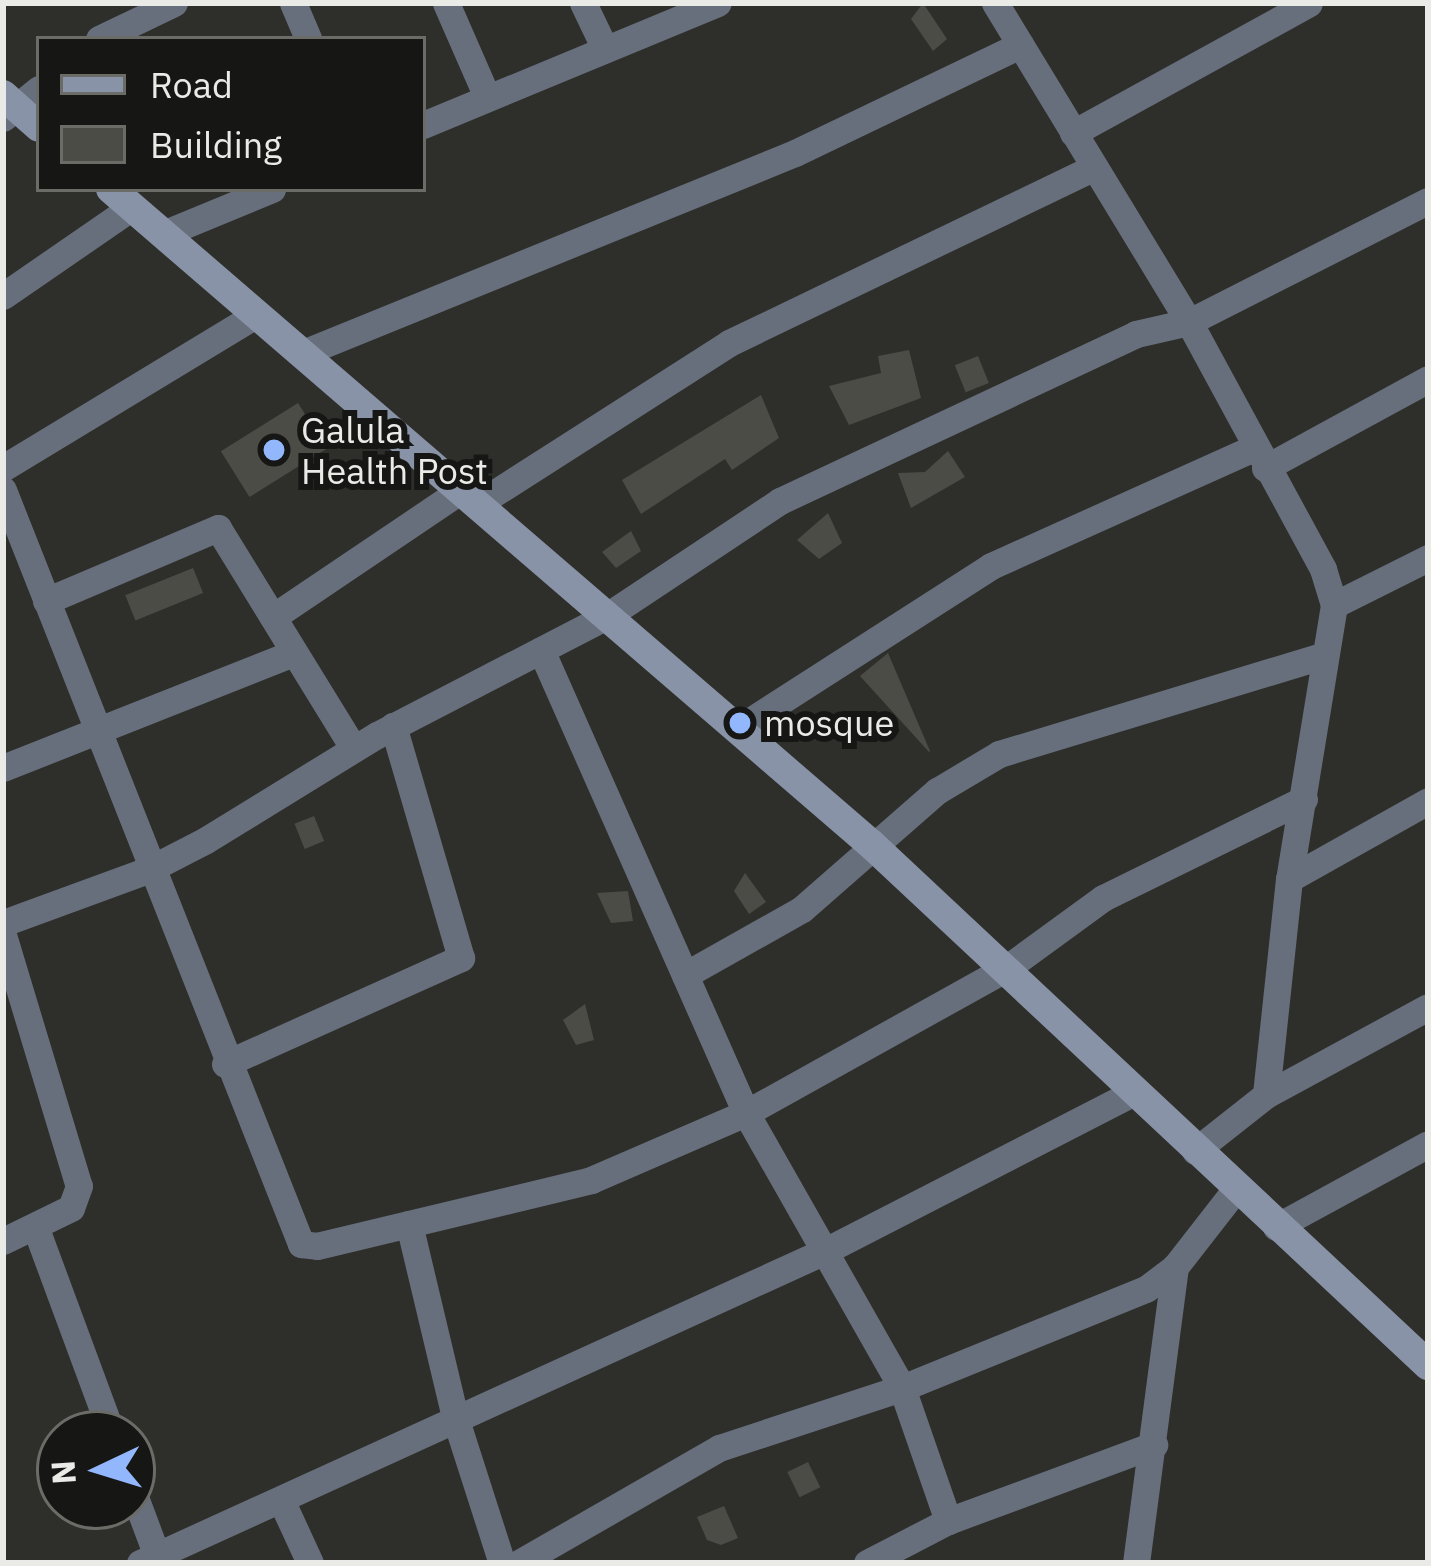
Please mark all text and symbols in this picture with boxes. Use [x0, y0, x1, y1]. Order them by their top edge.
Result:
legend [36, 36, 426, 192]
text: Road [150, 61, 233, 108]
text: Building [150, 121, 282, 168]
place label: Galula Health Post [301, 407, 488, 492]
marker: Galula Health Post [258, 434, 290, 466]
place label: mosque [764, 701, 894, 745]
marker: mosque [727, 710, 753, 736]
north arrow [36, 1410, 156, 1530]
text: N [40, 1459, 85, 1486]

